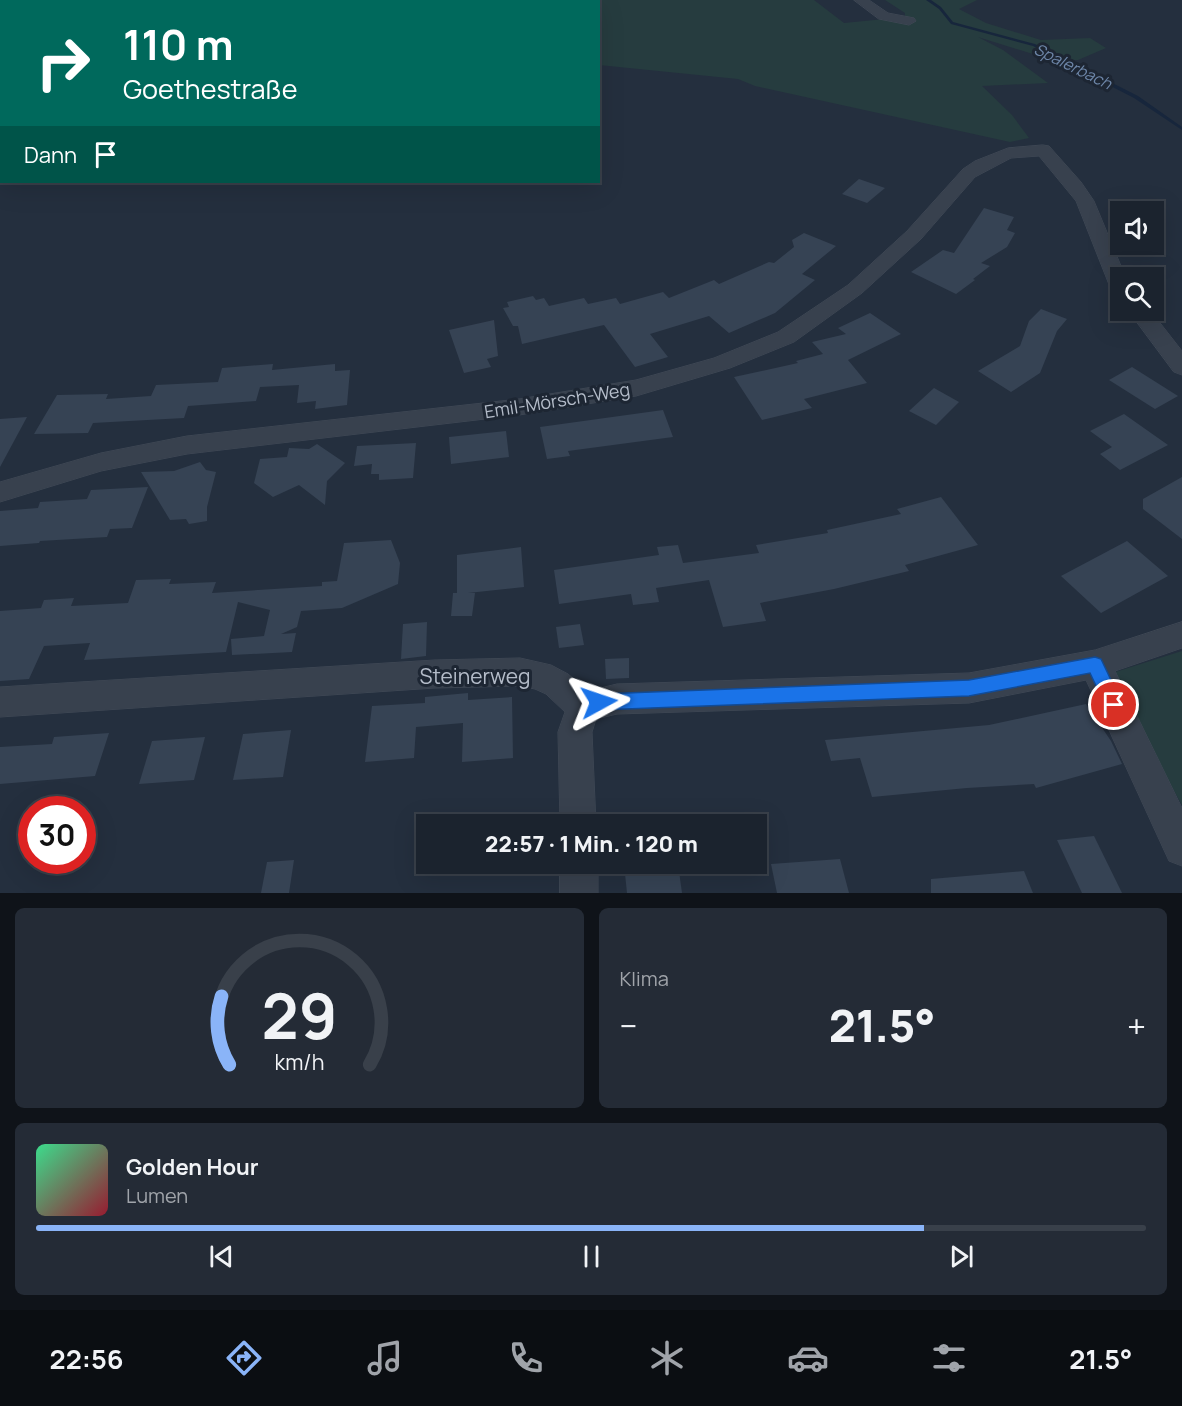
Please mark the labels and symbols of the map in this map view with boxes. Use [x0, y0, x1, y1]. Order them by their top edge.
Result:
water label: Spalerbach [1031, 38, 1116, 94]
street label: Emil-Mörsch-Weg [482, 377, 632, 423]
street label: Steinerweg [420, 662, 530, 690]
position arrow [567, 670, 631, 734]
pin [1088, 679, 1139, 730]
speed limit sign: 30 [18, 796, 96, 874]

